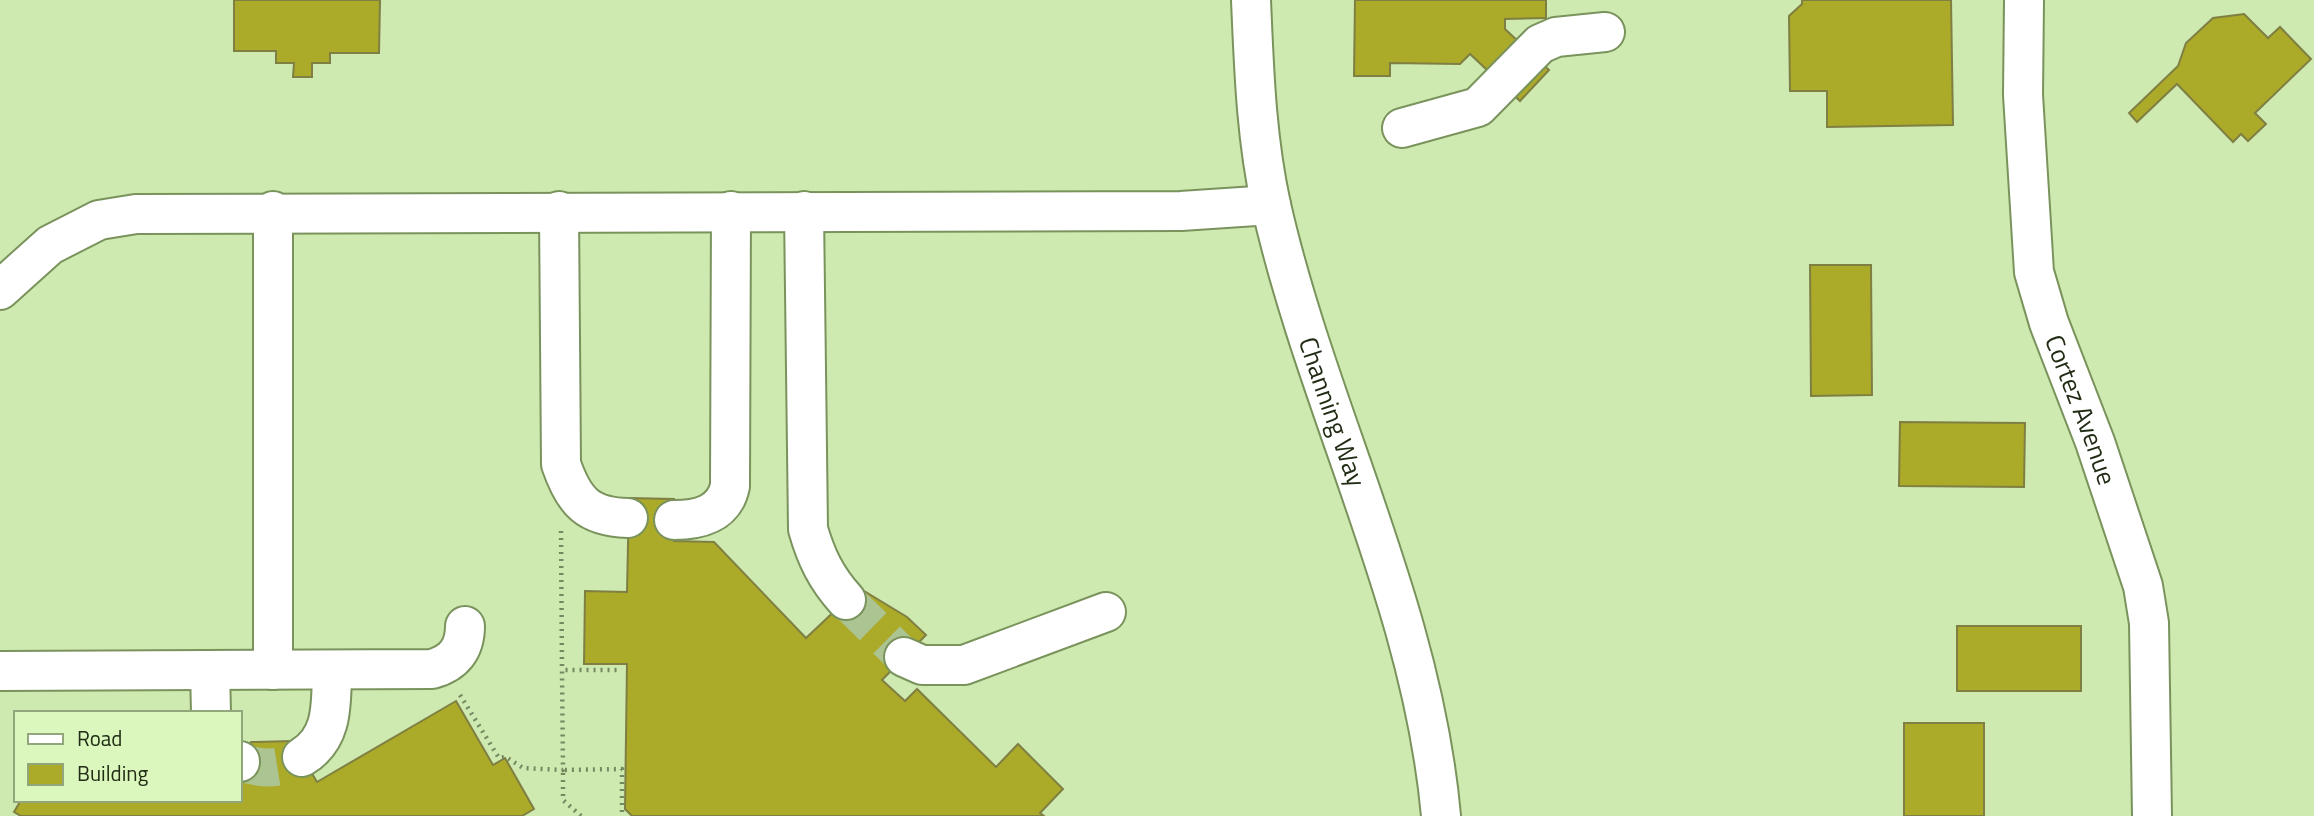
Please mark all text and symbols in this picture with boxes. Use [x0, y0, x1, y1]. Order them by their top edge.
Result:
street label: Cortez Avenue [2036, 329, 2127, 490]
street label: Channing Way [1290, 332, 1377, 492]
legend [14, 711, 242, 802]
text: Road [77, 722, 122, 754]
text: Building [77, 757, 149, 789]

